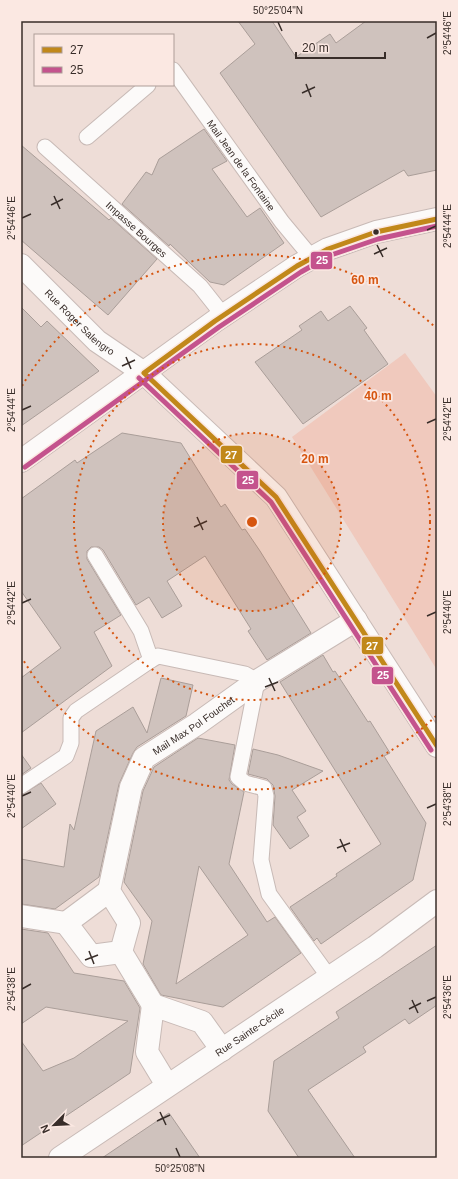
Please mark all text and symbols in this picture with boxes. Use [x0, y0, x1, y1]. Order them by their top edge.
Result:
text: 50°25'04"N [253, 5, 303, 16]
text: 2°54'46"E [442, 11, 453, 55]
legend [34, 34, 174, 86]
scale bar [296, 34, 385, 60]
text: 20 m [302, 41, 329, 55]
text: 27 [70, 43, 84, 57]
text: 25 [70, 63, 84, 77]
street label: Mail Jean de la Fontaine [205, 118, 277, 213]
text: 2°54'46"E [6, 196, 17, 240]
street label: Impasse Bourges [104, 199, 169, 260]
text: 2°54'44"E [442, 204, 453, 248]
unlabelled marker [371, 227, 381, 237]
line badge: 25 [310, 251, 333, 270]
text: 25 [316, 254, 328, 266]
text: 60 m [351, 273, 379, 287]
street label: Rue Roger Salengro [42, 287, 117, 358]
text: 2°54'44"E [6, 388, 17, 432]
text: 40 m [364, 389, 392, 403]
text: 2°54'42"E [442, 397, 453, 441]
line badge: 27 [220, 445, 243, 464]
text: 27 [225, 449, 237, 461]
text: 20 m [301, 452, 329, 466]
line badge: 25 [236, 470, 259, 490]
text: 25 [242, 474, 254, 486]
centre of rings [245, 515, 259, 529]
text: 2°54'42"E [6, 581, 17, 625]
text: 2°54'40"E [442, 590, 453, 634]
line badge: 27 [361, 636, 384, 655]
text: 27 [366, 640, 378, 652]
line badge: 25 [371, 666, 394, 685]
text: 25 [377, 669, 389, 681]
street label: Mail Max Pol Fouchet [151, 694, 237, 757]
text: 2°54'40"E [6, 774, 17, 818]
text: 2°54'38"E [442, 782, 453, 826]
text: 2°54'38"E [6, 967, 17, 1011]
text: 2°54'36"E [442, 975, 453, 1019]
street label: Rue Sainte-Cécile [213, 1004, 287, 1059]
north arrow [34, 1105, 74, 1145]
text: N [38, 1123, 52, 1135]
text: 50°25'08"N [155, 1163, 205, 1174]

